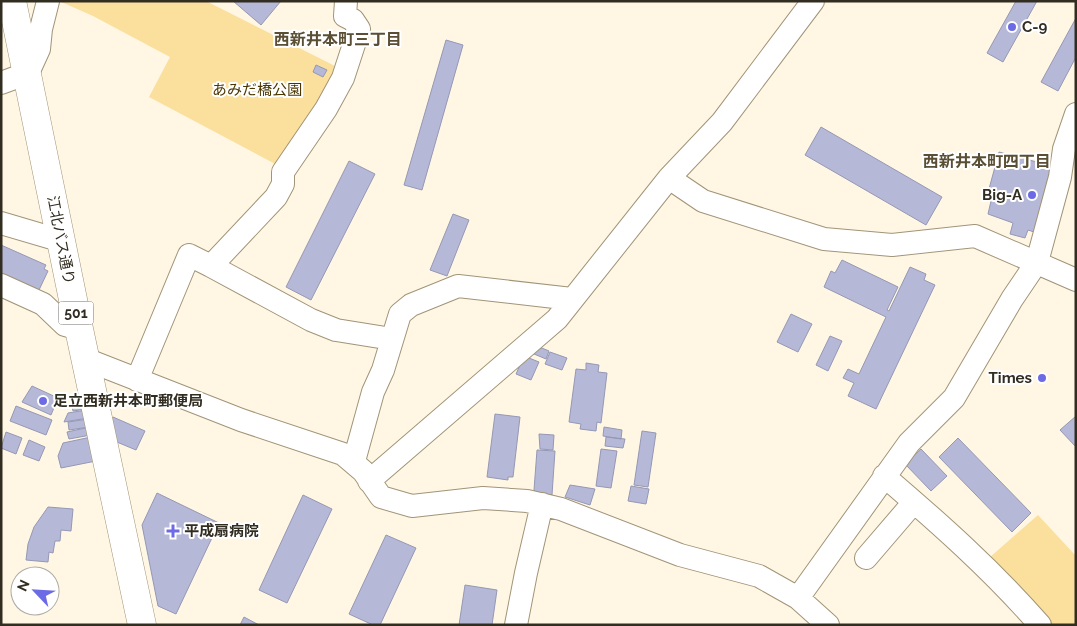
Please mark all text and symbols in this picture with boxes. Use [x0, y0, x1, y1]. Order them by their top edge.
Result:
place label: C-9 [1022, 18, 1048, 36]
marker: C-9 [1006, 21, 1018, 33]
district label: 西新井本町三丁目 [274, 30, 402, 49]
park label: あみだ橋公園 [212, 81, 302, 99]
district label: 西新井本町四丁目 [923, 152, 1051, 171]
place label: Big-A [982, 186, 1023, 204]
marker: Big-A [1026, 189, 1038, 201]
street label: 江北バス通り [44, 194, 78, 286]
road number: 501 [58, 302, 94, 324]
place label: Times [989, 369, 1032, 387]
marker: Times [1036, 372, 1048, 384]
place label: 足立西新井本町郵便局 [53, 392, 203, 410]
marker: 足立西新井本町郵便局 [37, 395, 49, 407]
place label: 平成扇病院 [184, 522, 259, 540]
marker: 平成扇病院 [166, 524, 180, 538]
north arrow [10, 566, 60, 616]
text: N [14, 577, 33, 594]

